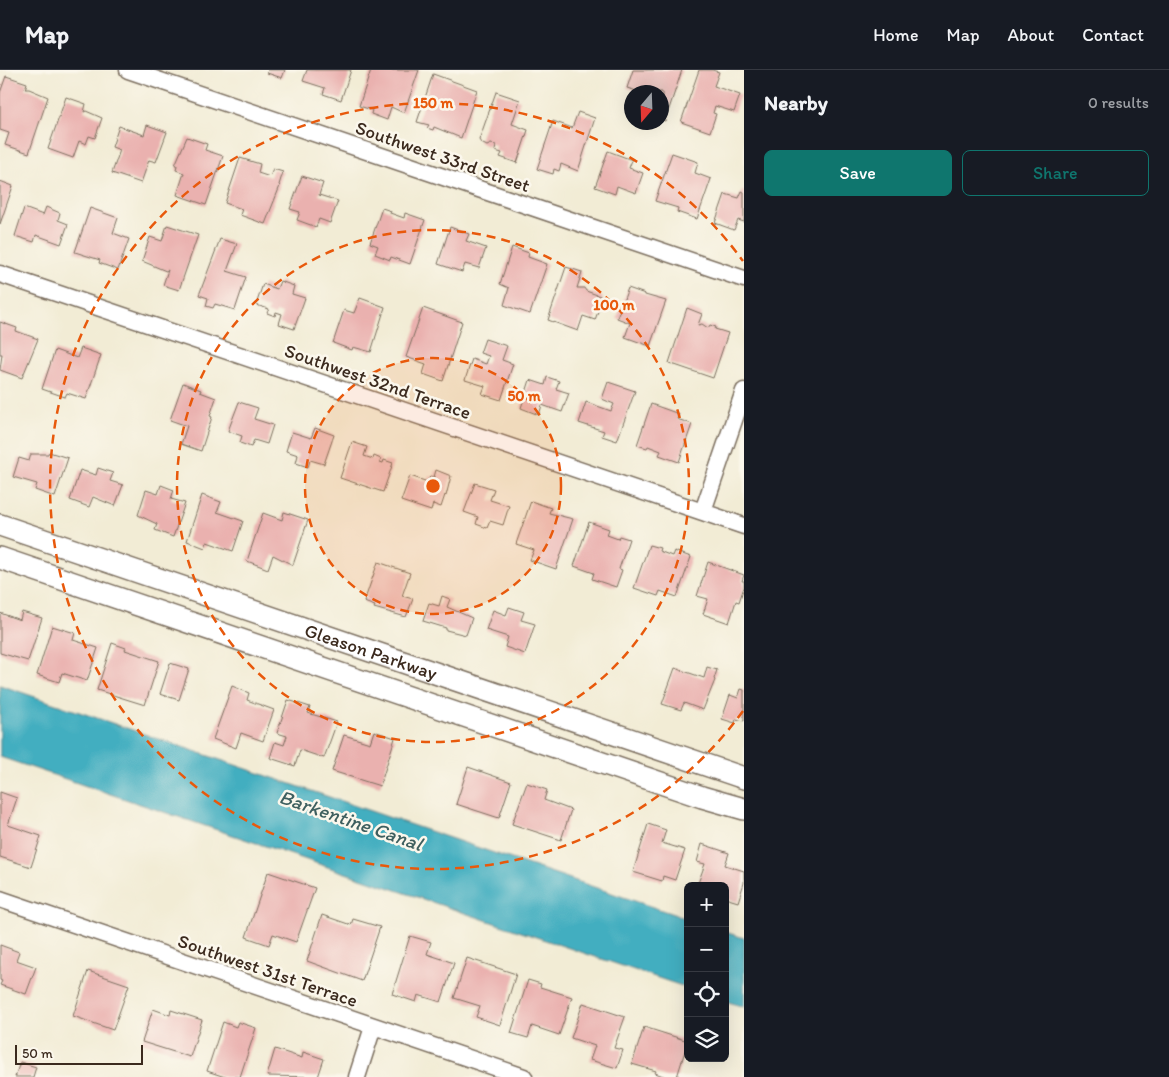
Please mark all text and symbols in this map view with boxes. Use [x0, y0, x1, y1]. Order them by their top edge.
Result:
text: Map [25, 20, 69, 49]
text: Home [873, 24, 919, 46]
text: Map [947, 24, 980, 46]
text: About [1008, 24, 1054, 46]
text: Contact [1082, 24, 1144, 46]
north arrow [624, 85, 669, 130]
text: Nearby [764, 90, 828, 115]
text: 0 results [1088, 93, 1149, 112]
text: 150 m [413, 94, 453, 112]
street label: Southwest 33rd Street [353, 116, 533, 197]
button: Save [764, 150, 952, 196]
button: Share [962, 150, 1149, 196]
text: 100 m [593, 296, 635, 314]
street label: Southwest 32nd Terrace [282, 339, 474, 424]
text: 50 m [507, 387, 541, 405]
centre of rings [424, 477, 442, 495]
street label: Gleason Parkway [302, 618, 440, 685]
water label: Barkentine Canal [276, 784, 427, 856]
map controls [684, 882, 729, 1062]
button: + [684, 882, 729, 927]
button: − [684, 927, 729, 972]
street label: Southwest 31st Terrace [175, 929, 361, 1012]
button: locate [684, 972, 729, 1017]
button: layers [684, 1017, 729, 1062]
scale bar [15, 1042, 142, 1065]
text: 50 m [22, 1045, 53, 1062]

